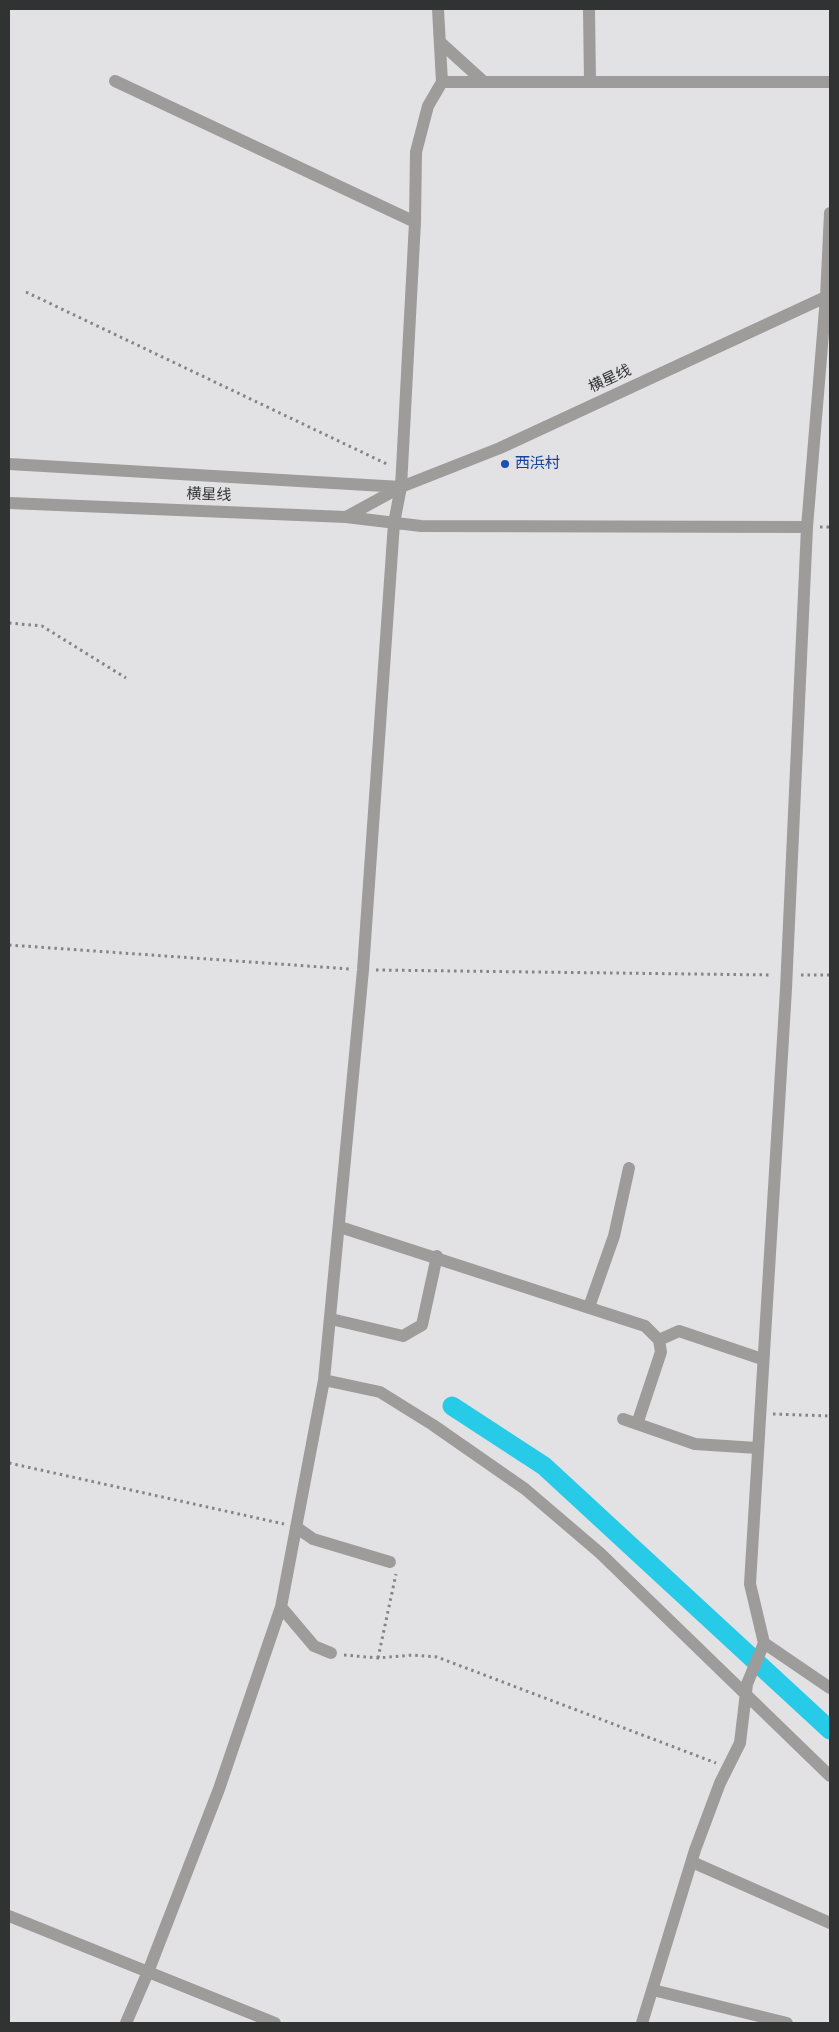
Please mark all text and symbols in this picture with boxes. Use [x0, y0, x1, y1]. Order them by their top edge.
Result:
street label: 横星线 [586, 361, 634, 397]
place label: 西浜村 [515, 455, 560, 473]
marker: 西浜村 [499, 458, 511, 470]
street label: 横星线 [186, 485, 232, 505]

